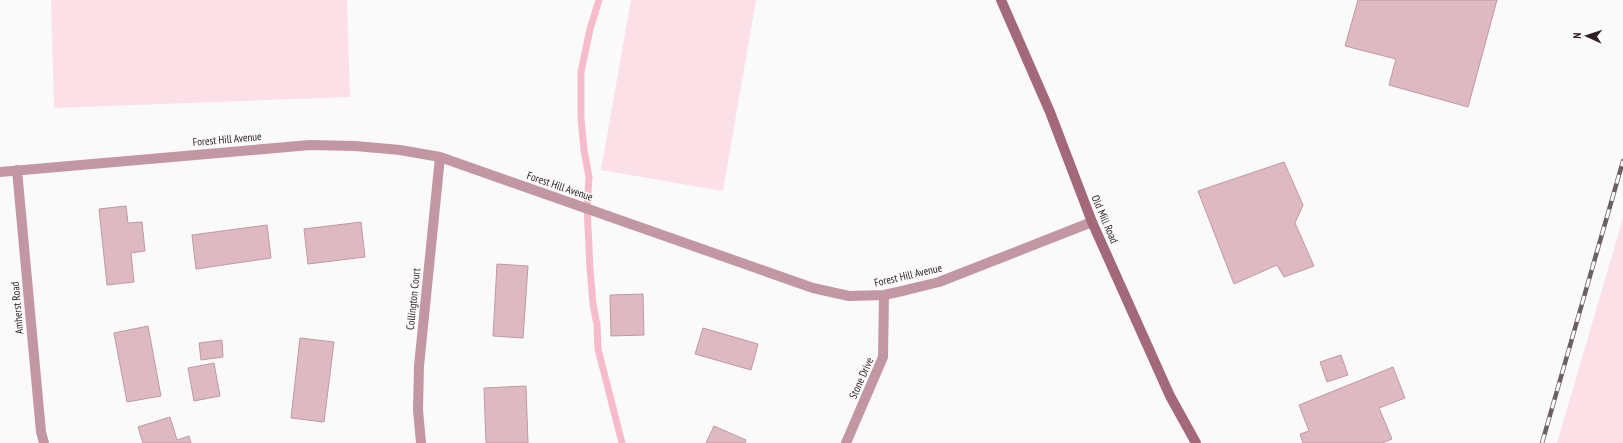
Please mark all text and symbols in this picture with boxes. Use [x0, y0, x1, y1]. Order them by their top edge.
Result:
north arrow [1567, 16, 1607, 56]
text: N [1570, 32, 1584, 39]
street label: Forest Hill Avenue [192, 129, 263, 149]
street label: Forest Hill Avenue [525, 168, 595, 204]
street label: Old Mill Road [1089, 193, 1122, 246]
street label: Forest Hill Avenue [873, 260, 944, 290]
street label: Collington Court [403, 267, 423, 331]
street label: Amherst Road [8, 281, 26, 335]
street label: Stone Drive [846, 355, 877, 401]

